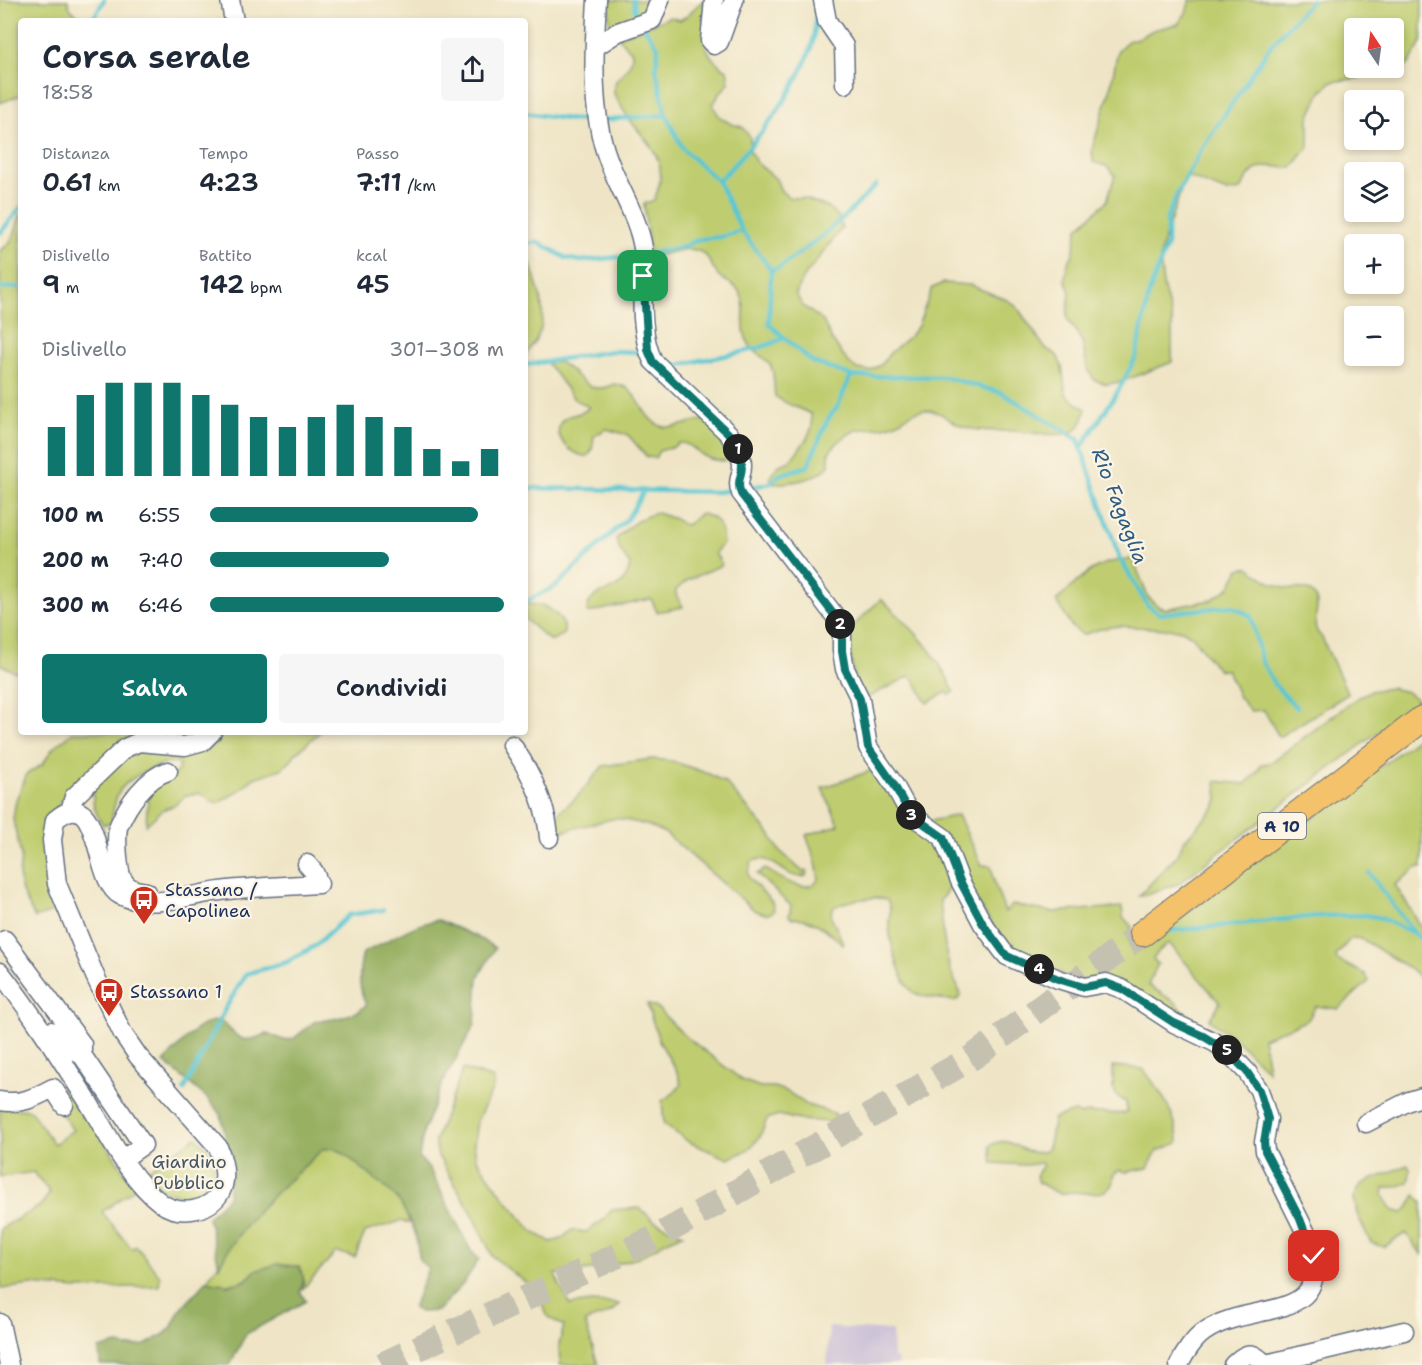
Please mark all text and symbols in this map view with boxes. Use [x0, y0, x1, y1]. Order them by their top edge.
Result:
north arrow [1344, 18, 1404, 78]
map controls [1344, 18, 1404, 366]
text: Corsa serale [42, 34, 251, 79]
button: share [441, 38, 504, 101]
text: 18:58 [42, 79, 94, 105]
button: locate [1344, 90, 1404, 150]
text: Distanza [42, 143, 110, 164]
text: Tempo [199, 143, 248, 164]
text: Passo [356, 143, 399, 164]
button: layers [1344, 162, 1404, 222]
text: 0.61 [42, 164, 93, 199]
text: 4:23 [199, 164, 259, 199]
text: 7:11 [356, 164, 402, 199]
text: km [93, 175, 121, 196]
text: /km [402, 175, 436, 196]
button: + [1344, 234, 1404, 294]
text: Dislivello [42, 245, 110, 266]
text: Battito [199, 245, 252, 266]
text: kcal [356, 245, 387, 266]
pin [617, 250, 668, 301]
icon: arrive [626, 259, 659, 292]
text: 9 [42, 266, 60, 301]
text: 142 [199, 266, 245, 301]
text: 45 [356, 266, 390, 301]
text: m [60, 277, 79, 298]
text: bpm [245, 277, 282, 298]
button: − [1344, 306, 1404, 366]
text: Dislivello [42, 336, 127, 362]
text: 301–308 m [389, 336, 504, 362]
pin: 1 [723, 434, 753, 464]
text: 1 [734, 438, 742, 459]
water label: Rio Fagaglia [1086, 444, 1154, 568]
text: 100 m [42, 502, 104, 528]
text: 6:55 [138, 502, 180, 528]
text: 200 m [42, 547, 109, 573]
text: 7:40 [138, 547, 183, 573]
text: 300 m [42, 592, 109, 618]
text: 6:46 [138, 592, 183, 618]
pin: 2 [825, 609, 855, 639]
text: 2 [834, 613, 846, 634]
button: Salva [42, 654, 267, 723]
button: Condividi [279, 654, 504, 723]
pin: 3 [896, 800, 926, 830]
text: 3 [905, 804, 917, 825]
road number: A 10 [1258, 813, 1306, 839]
place label: Stassano / Capolinea [165, 878, 258, 923]
bus stop icon: Stassano / Capolinea [128, 884, 160, 926]
pin: 4 [1024, 954, 1054, 984]
text: 4 [1033, 958, 1045, 979]
bus stop icon: Stassano 1 [93, 976, 125, 1018]
place label: Stassano 1 [130, 980, 222, 1004]
pin: 5 [1212, 1035, 1242, 1065]
text: 5 [1222, 1039, 1232, 1060]
park label: Giardino Pubblico [151, 1150, 227, 1195]
pin [1288, 1230, 1339, 1281]
icon: check [1297, 1239, 1330, 1272]

